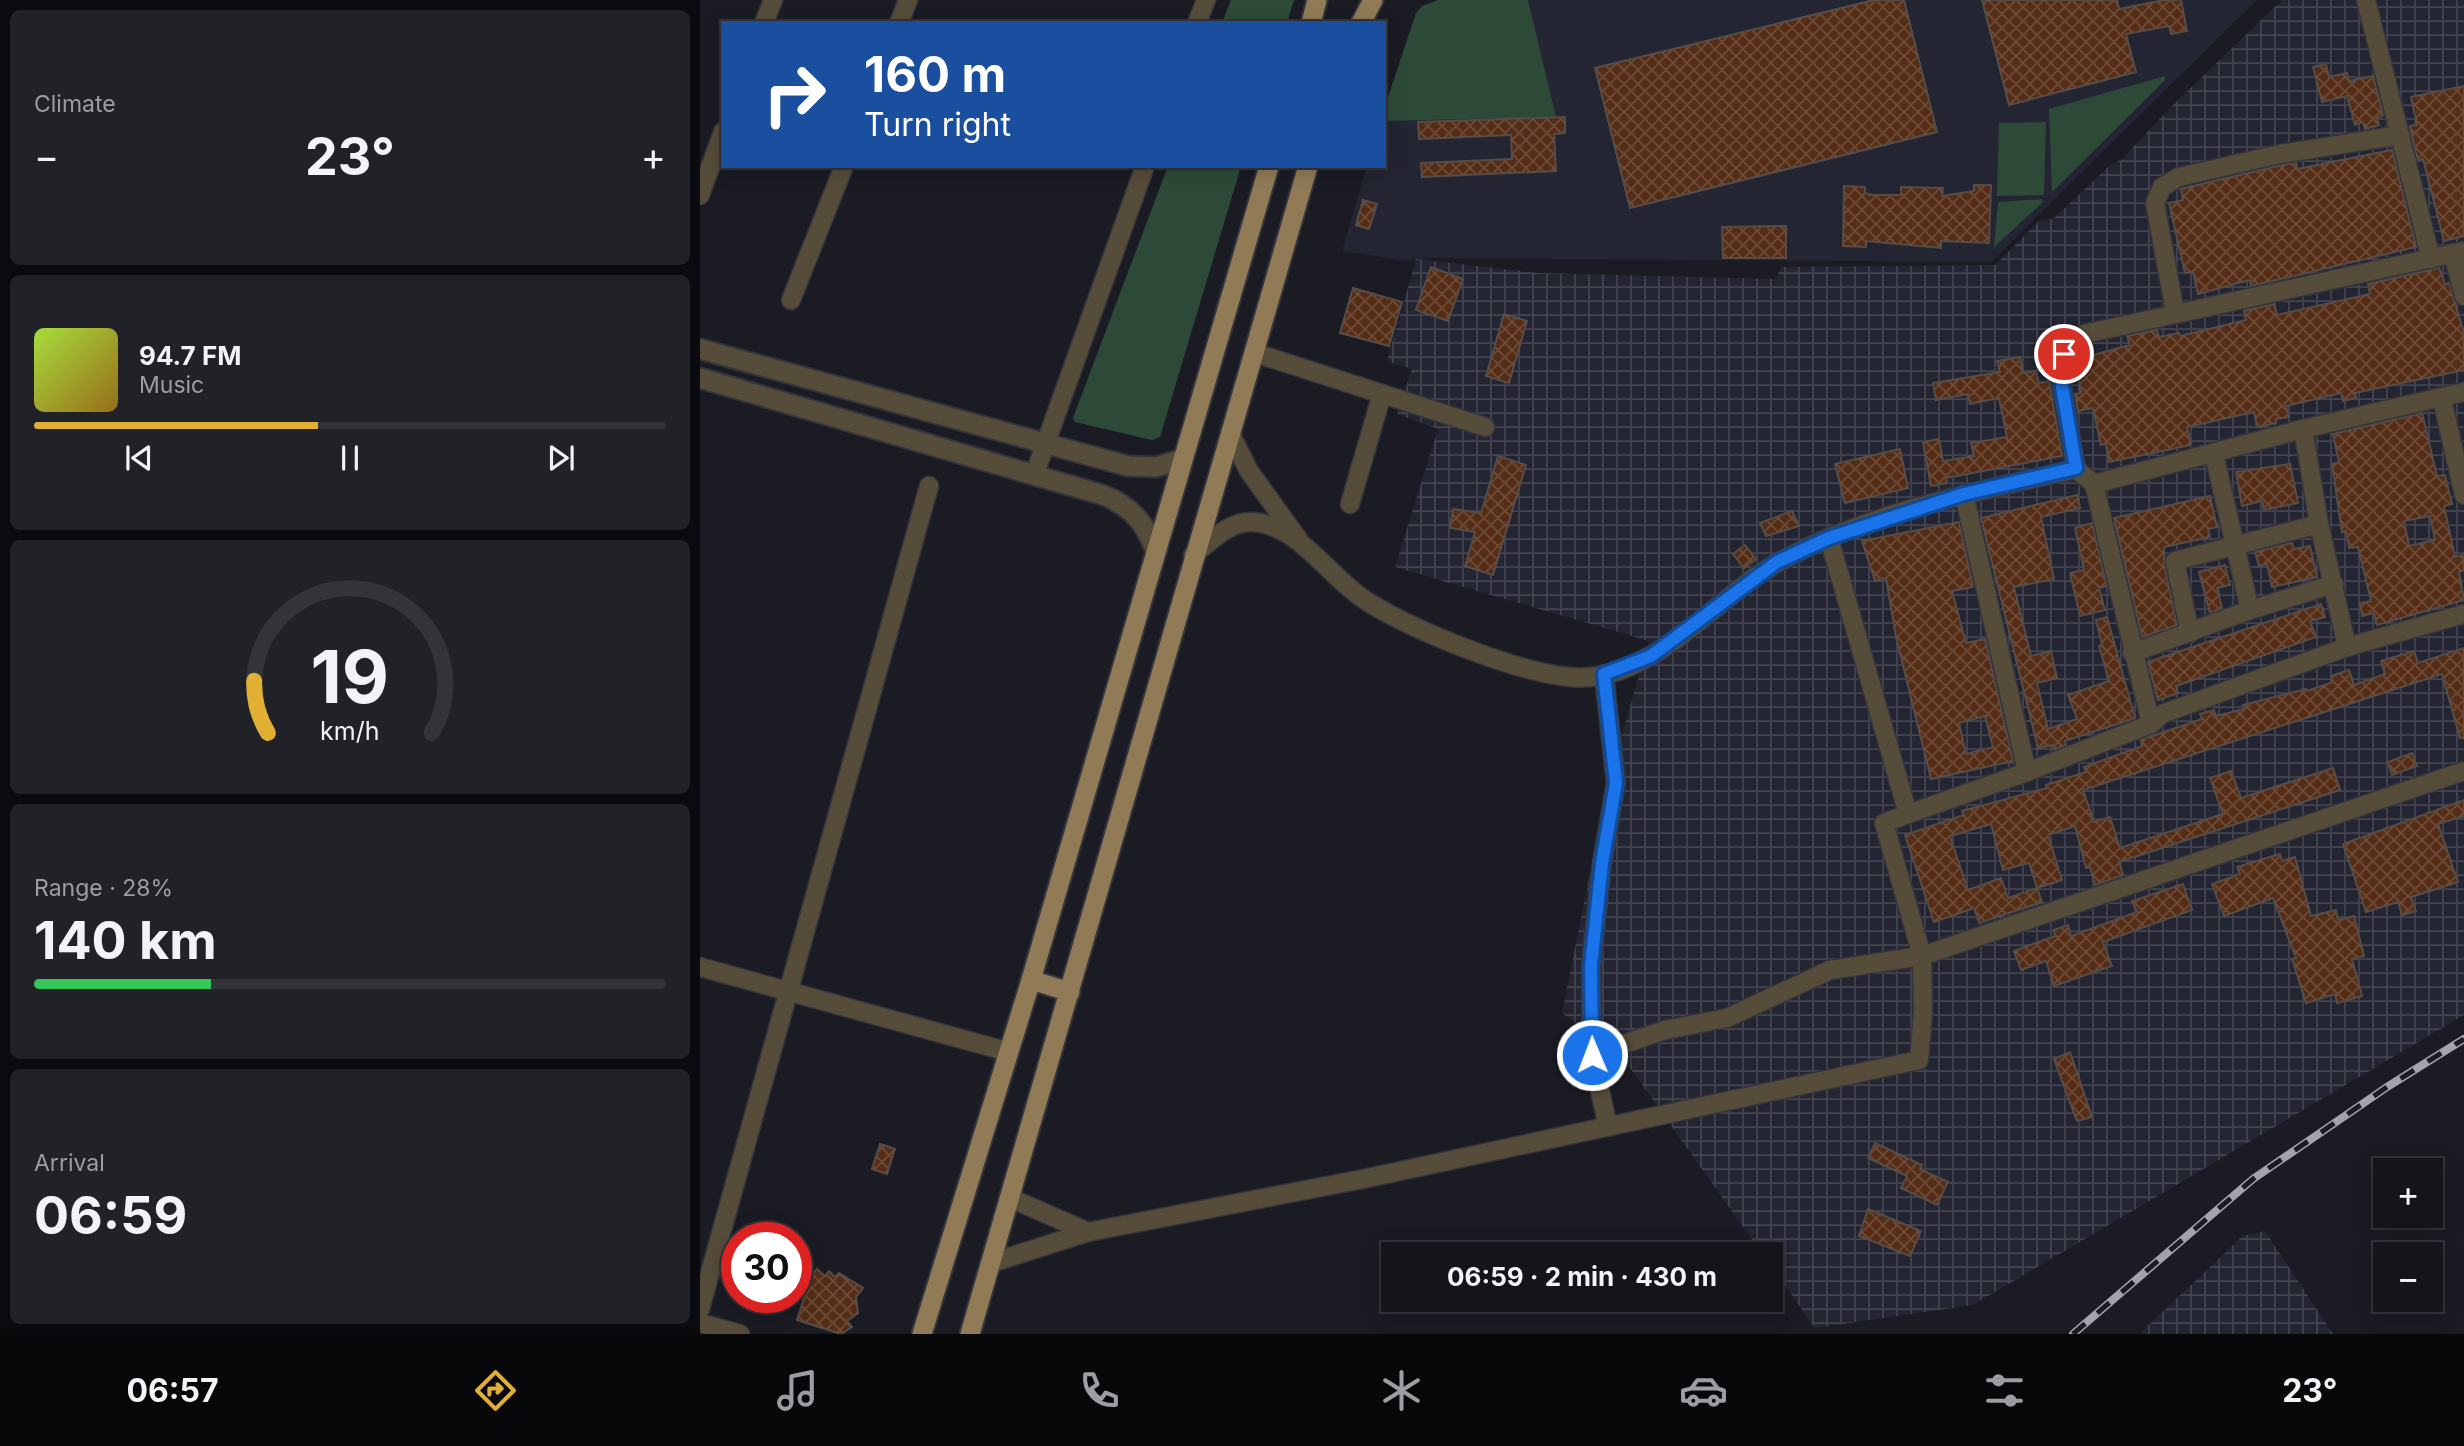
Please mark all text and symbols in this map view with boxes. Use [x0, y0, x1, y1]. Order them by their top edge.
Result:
text: 160 m [864, 45, 1006, 104]
icon: right [749, 49, 840, 140]
text: Climate [34, 90, 116, 118]
text: Turn right [864, 105, 1011, 144]
text: 23° [305, 125, 395, 188]
text: − [34, 133, 59, 179]
text: + [641, 133, 666, 179]
pin [2034, 324, 2094, 384]
icon: arrive [2045, 335, 2083, 373]
text: 94.7 FM [139, 340, 241, 371]
text: Music [139, 371, 204, 399]
icon: previous [120, 439, 158, 477]
icon: pause [331, 439, 369, 477]
icon: next [542, 439, 580, 477]
text: 19 [311, 632, 389, 721]
text: km/h [320, 716, 380, 746]
text: Range · 28% [34, 874, 173, 902]
text: 140 km [34, 909, 217, 972]
position arrow [1555, 1018, 1629, 1092]
text: Arrival [34, 1149, 105, 1177]
map controls [2373, 1158, 2443, 1312]
button: + [2373, 1158, 2443, 1228]
text: 06:59 [34, 1184, 187, 1247]
speed limit sign: 30 [721, 1222, 812, 1313]
button: − [2373, 1242, 2443, 1312]
text: 06:59 · 2 min · 430 m [1447, 1261, 1717, 1292]
icon: directions [471, 1366, 520, 1415]
icon: music [773, 1366, 822, 1415]
icon: phone [1075, 1366, 1124, 1415]
icon: climate [1377, 1366, 1426, 1415]
icon: car [1679, 1366, 1728, 1415]
icon: filters [1980, 1366, 2029, 1415]
text: 06:57 [126, 1371, 219, 1410]
text: 23° [2282, 1371, 2338, 1410]

